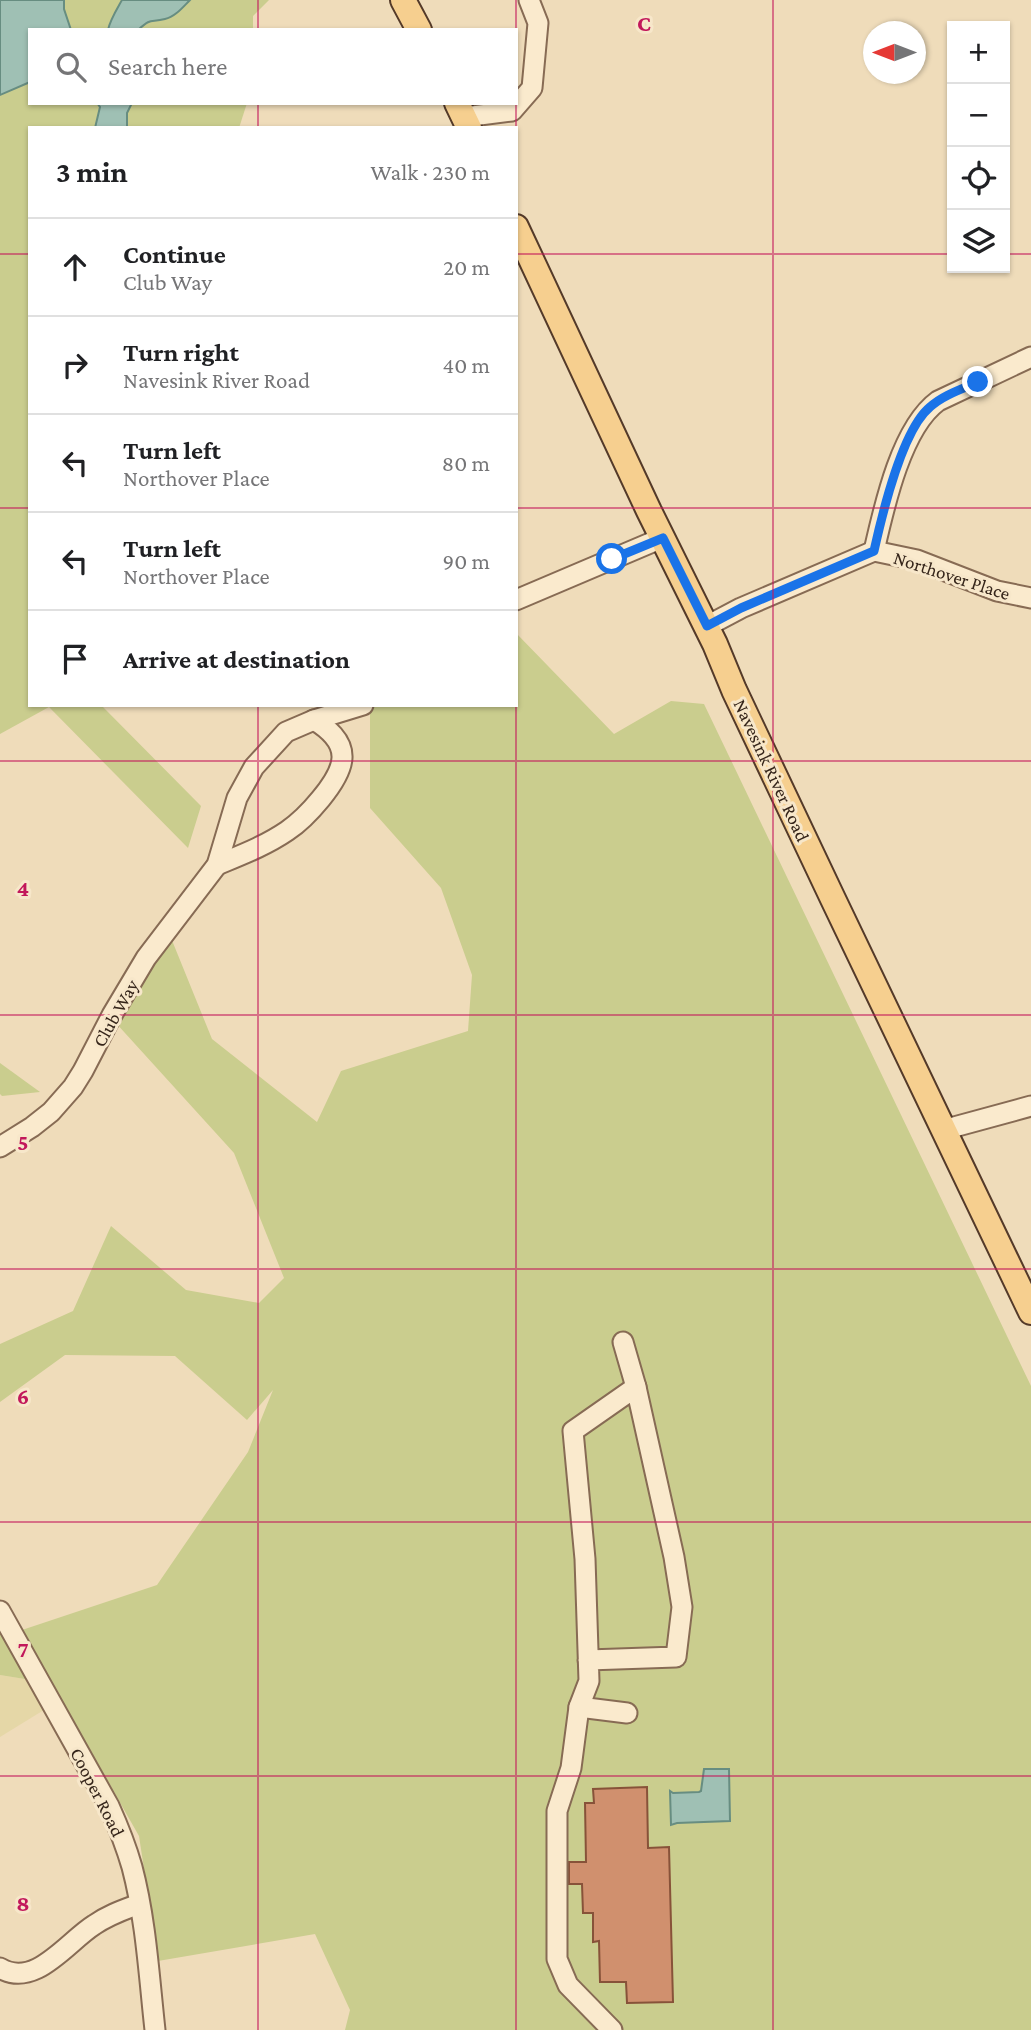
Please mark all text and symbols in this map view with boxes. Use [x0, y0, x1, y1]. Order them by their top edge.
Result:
text: C [637, 10, 651, 36]
north arrow [863, 21, 926, 84]
map controls [947, 21, 1010, 273]
button: + [947, 21, 1010, 84]
search box [28, 28, 518, 105]
icon: search [52, 48, 90, 86]
text: Search here [108, 52, 227, 81]
button: − [947, 84, 1010, 147]
button: locate [947, 147, 1010, 210]
text: 3 min [56, 155, 128, 188]
text: Walk · 230 m [370, 159, 490, 185]
button: layers [947, 210, 1010, 273]
text: Continue [123, 240, 226, 269]
icon: ahead [56, 248, 94, 286]
text: 20 m [443, 254, 490, 280]
text: Club Way [123, 269, 212, 295]
text: Turn right [123, 338, 239, 367]
icon: right [56, 346, 94, 384]
text: 40 m [442, 352, 490, 378]
route end [962, 366, 993, 397]
text: Navesink River Road [123, 367, 310, 393]
text: Turn left [123, 436, 221, 465]
icon: left [56, 444, 94, 482]
text: 80 m [442, 450, 490, 476]
text: Northover Place [123, 465, 270, 491]
text: Turn left [123, 534, 221, 563]
icon: left [56, 542, 94, 580]
route start [596, 543, 627, 574]
street label: Northover Place [891, 547, 1013, 604]
text: 90 m [443, 548, 490, 574]
text: Northover Place [123, 563, 270, 589]
icon: arrive [56, 640, 94, 678]
text: Arrive at destination [123, 645, 350, 674]
street label: Navesink River Road [729, 696, 814, 845]
text: 4 [17, 875, 29, 901]
street label: Club Way [88, 976, 143, 1051]
text: 5 [17, 1129, 29, 1155]
text: 6 [17, 1383, 29, 1409]
text: 7 [17, 1636, 29, 1662]
street label: Cooper Road [66, 1744, 129, 1840]
text: 8 [16, 1890, 30, 1916]

